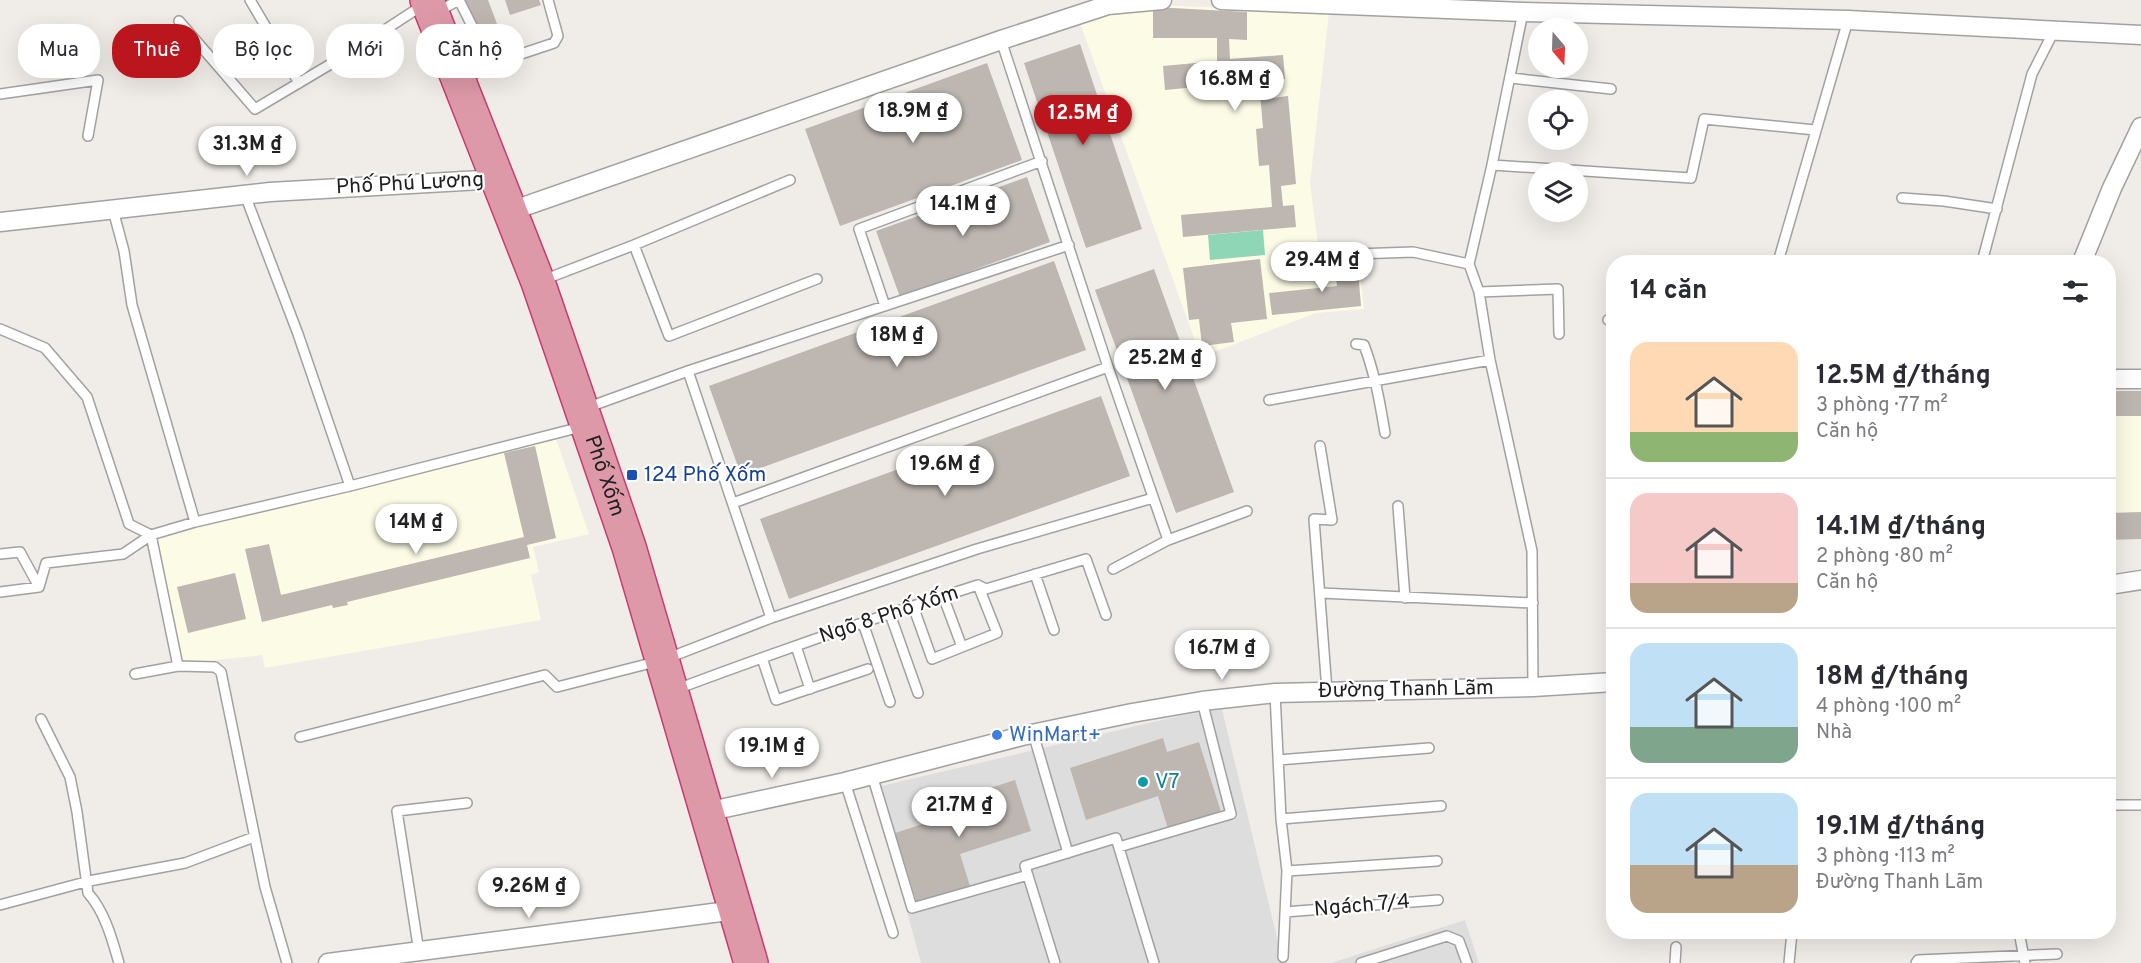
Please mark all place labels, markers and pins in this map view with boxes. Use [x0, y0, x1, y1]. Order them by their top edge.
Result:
pin: 16.8M ₫ [1180, 61, 1290, 112]
pin: 18.9M ₫ [858, 93, 968, 144]
pin: 12.5M ₫ [1028, 95, 1138, 146]
pin: 31.3M ₫ [192, 126, 302, 177]
pin: 14.1M ₫ [908, 186, 1018, 237]
pin: 29.4M ₫ [1267, 242, 1377, 293]
pin: 18M ₫ [855, 317, 939, 368]
pin: 25.2M ₫ [1110, 340, 1220, 391]
pin: 19.6M ₫ [890, 446, 1000, 497]
place label: 124 Phố Xốm [644, 462, 766, 489]
marker: 124 Phố Xốm [625, 468, 639, 482]
pin: 14M ₫ [374, 504, 458, 555]
pin: 16.7M ₫ [1167, 630, 1277, 681]
place label: WinMart+ [1009, 722, 1101, 749]
pin: 19.1M ₫ [717, 728, 827, 779]
marker: WinMart+ [990, 728, 1004, 742]
place label: V7 [1155, 769, 1179, 796]
marker: V7 [1136, 775, 1150, 789]
pin: 21.7M ₫ [904, 787, 1014, 838]
pin: 9.26M ₫ [474, 868, 584, 919]

